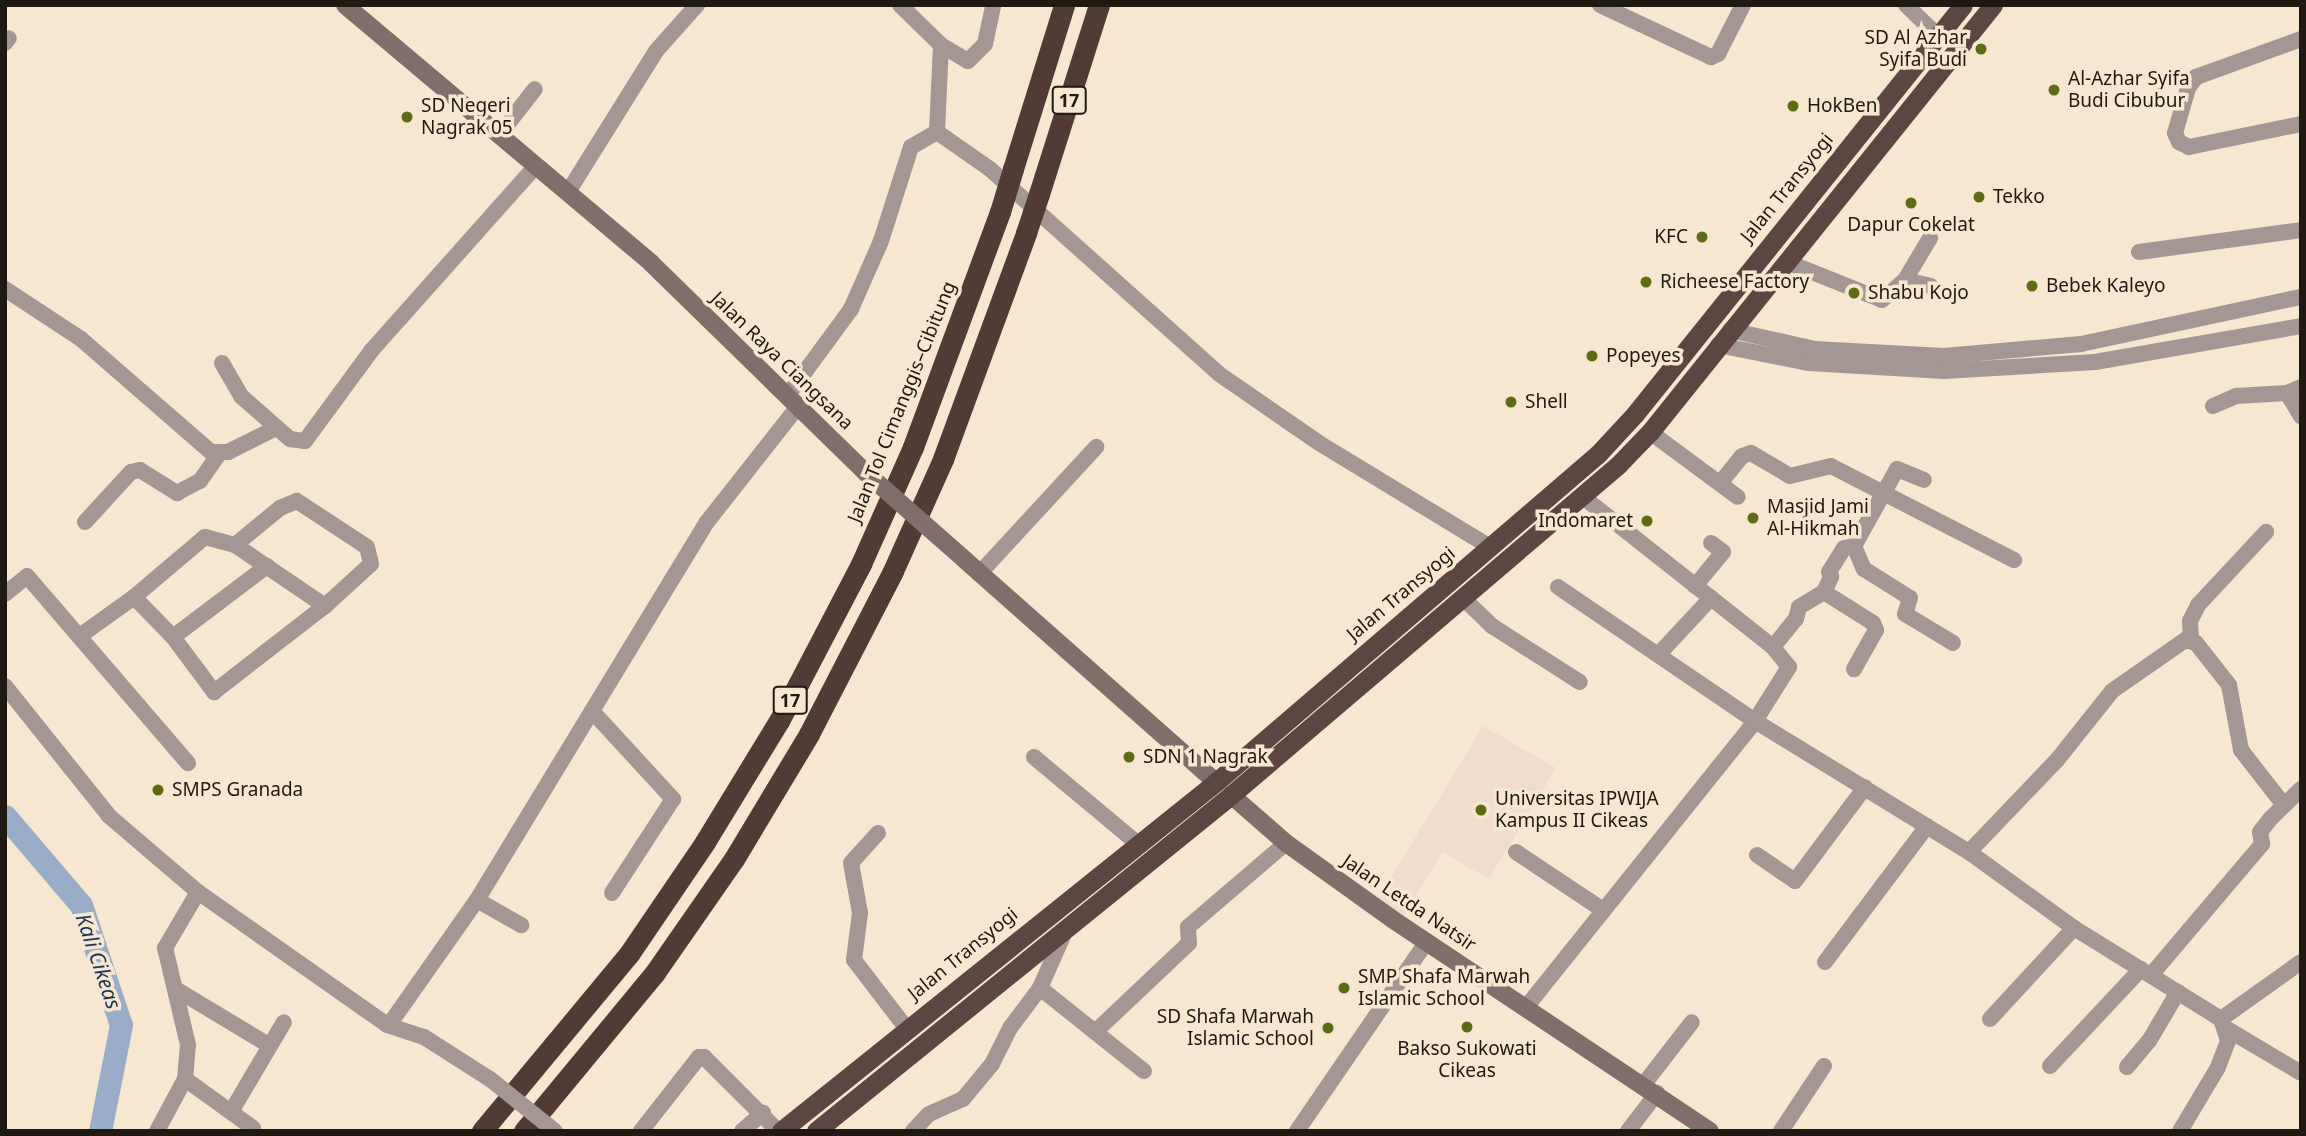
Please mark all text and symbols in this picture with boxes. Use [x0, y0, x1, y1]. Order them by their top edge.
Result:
place label: SD Al Azhar Syifa Budi [1864, 27, 1967, 71]
marker: SD Al Azhar Syifa Budi [1973, 41, 1989, 57]
place label: Al-Azhar Syifa Budi Cibubur [2068, 68, 2190, 112]
marker: Al-Azhar Syifa Budi Cibubur [2046, 82, 2062, 98]
road number: 17 [1052, 86, 1086, 114]
place label: SD Negeri Nagrak 05 [421, 95, 513, 139]
place label: HokBen [1807, 95, 1878, 117]
marker: HokBen [1785, 98, 1801, 114]
marker: SD Negeri Nagrak 05 [399, 109, 415, 125]
street label: Jalan Transyogi [1736, 129, 1838, 247]
place label: Tekko [1993, 186, 2045, 208]
marker: Tekko [1971, 189, 1987, 205]
marker: Dapur Cokelat [1903, 195, 1919, 211]
place label: Dapur Cokelat [1847, 214, 1975, 236]
place label: KFC [1654, 226, 1688, 248]
marker: KFC [1694, 229, 1710, 245]
place label: Richeese Factory [1660, 271, 1809, 293]
marker: Richeese Factory [1638, 274, 1654, 290]
place label: Bebek Kaleyo [2046, 275, 2165, 297]
street label: Jalan Tol Cimanggis–Cibitung [843, 278, 961, 526]
marker: Bebek Kaleyo [2024, 278, 2040, 294]
place label: Shabu Kojo [1868, 282, 1969, 304]
marker: Shabu Kojo [1846, 285, 1862, 301]
street label: Jalan Raya Ciangsana [706, 287, 858, 435]
place label: Popeyes [1606, 345, 1681, 367]
marker: Popeyes [1584, 348, 1600, 364]
place label: Shell [1525, 391, 1568, 413]
marker: Shell [1503, 394, 1519, 410]
place label: Masjid Jami Al-Hikmah [1767, 496, 1869, 540]
place label: Indomaret [1538, 510, 1633, 532]
marker: Masjid Jami Al-Hikmah [1745, 510, 1761, 526]
marker: Indomaret [1639, 513, 1655, 529]
street label: Jalan Transyogi [1342, 542, 1460, 646]
road number: 17 [772, 686, 808, 714]
place label: SDN 1 Nagrak [1143, 746, 1268, 768]
marker: SDN 1 Nagrak [1121, 749, 1137, 765]
place label: SMPS Granada [172, 779, 303, 801]
marker: SMPS Granada [150, 782, 166, 798]
place label: Universitas IPWIJA Kampus II Cikeas [1495, 788, 1659, 832]
marker: Universitas IPWIJA Kampus II Cikeas [1473, 802, 1489, 818]
street label: Jalan Letda Natsir [1338, 850, 1480, 956]
street label: Jalan Transyogi [904, 903, 1022, 1005]
water label: Kali Cikeas [71, 910, 127, 1012]
place label: SMP Shafa Marwah Islamic School [1358, 966, 1530, 1010]
marker: SMP Shafa Marwah Islamic School [1336, 980, 1352, 996]
place label: SD Shafa Marwah Islamic School [1157, 1006, 1314, 1050]
marker: Bakso Sukowati Cikeas [1459, 1019, 1475, 1035]
marker: SD Shafa Marwah Islamic School [1320, 1020, 1336, 1036]
place label: Bakso Sukowati Cikeas [1397, 1038, 1537, 1082]

